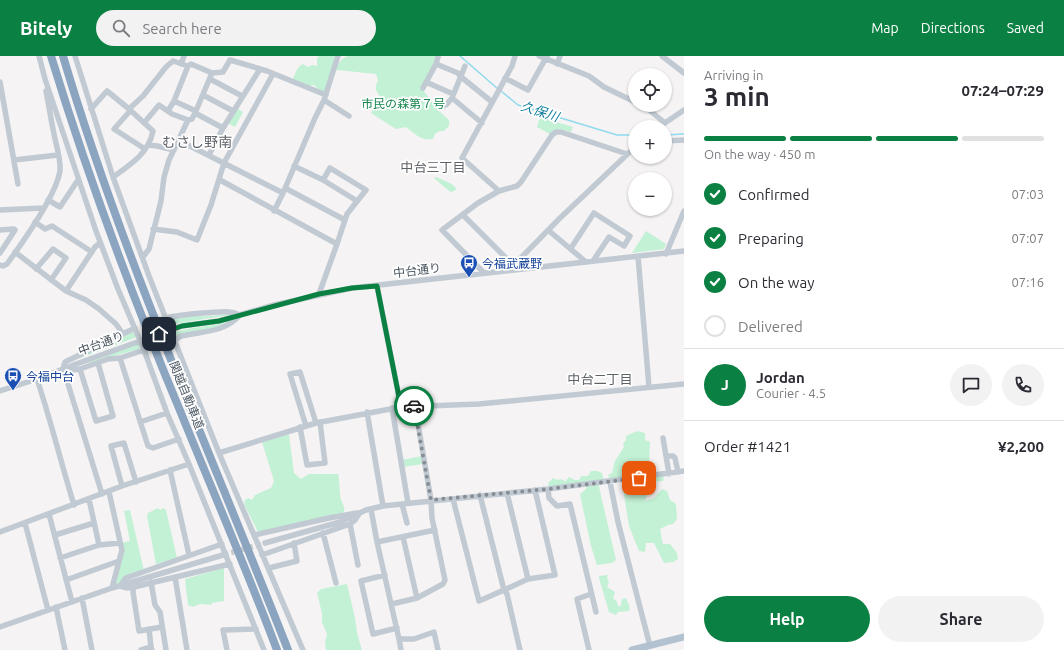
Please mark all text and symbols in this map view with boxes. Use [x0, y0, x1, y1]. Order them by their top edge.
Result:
search box [96, 10, 376, 46]
text: Bitely [20, 17, 72, 39]
icon: search [110, 17, 132, 39]
text: Search here [142, 20, 222, 37]
text: Map [871, 20, 899, 36]
text: Directions [921, 20, 985, 36]
text: Saved [1007, 20, 1044, 36]
map controls [628, 68, 672, 216]
button: locate [628, 68, 672, 112]
text: Arriving in [704, 68, 763, 82]
text: 3 min [704, 82, 770, 111]
text: 07:24–07:29 [961, 82, 1044, 99]
park label: 市民の森第７号 [361, 97, 445, 110]
water label: 久保川 [519, 98, 563, 124]
button: + [628, 120, 672, 164]
district label: むさし野南 [162, 134, 232, 150]
text: On the way · 450 m [704, 147, 816, 161]
district label: 中台三丁目 [400, 160, 466, 174]
button: − [628, 172, 672, 216]
icon: check [704, 183, 726, 205]
text: Confirmed [738, 186, 810, 203]
text: 07:03 [1011, 187, 1044, 201]
icon: check [704, 227, 726, 249]
text: Preparing [738, 230, 804, 247]
text: 07:07 [1011, 231, 1044, 245]
bus stop icon: 今福武蔵野 [459, 253, 479, 278]
place label: 今福武蔵野 [482, 257, 542, 270]
street label: 中台通り [392, 261, 442, 279]
icon: check [704, 271, 726, 293]
text: On the way [738, 274, 814, 291]
text: 07:16 [1011, 275, 1044, 289]
pin [142, 317, 176, 351]
text: Delivered [738, 318, 803, 335]
icon: home [148, 323, 170, 345]
street label: 中台通り [76, 329, 126, 357]
street label: 関越自動車道 [167, 359, 207, 431]
button: chat [950, 364, 992, 406]
button: phone [1002, 364, 1044, 406]
bus stop icon: 今福中台 [3, 366, 23, 391]
text: Jordan [756, 369, 805, 386]
place label: 今福中台 [26, 370, 74, 383]
district label: 中台二丁目 [567, 372, 633, 386]
text: J [721, 376, 729, 393]
courier [394, 386, 434, 426]
text: Courier · 4.5 [756, 386, 826, 400]
icon: car [403, 395, 425, 417]
text: Order #1421 [704, 438, 791, 455]
text: ¥2,200 [998, 438, 1044, 455]
pin [622, 461, 656, 495]
icon: bag [628, 467, 650, 489]
button: Help [704, 596, 870, 642]
button: Share [878, 596, 1044, 642]

